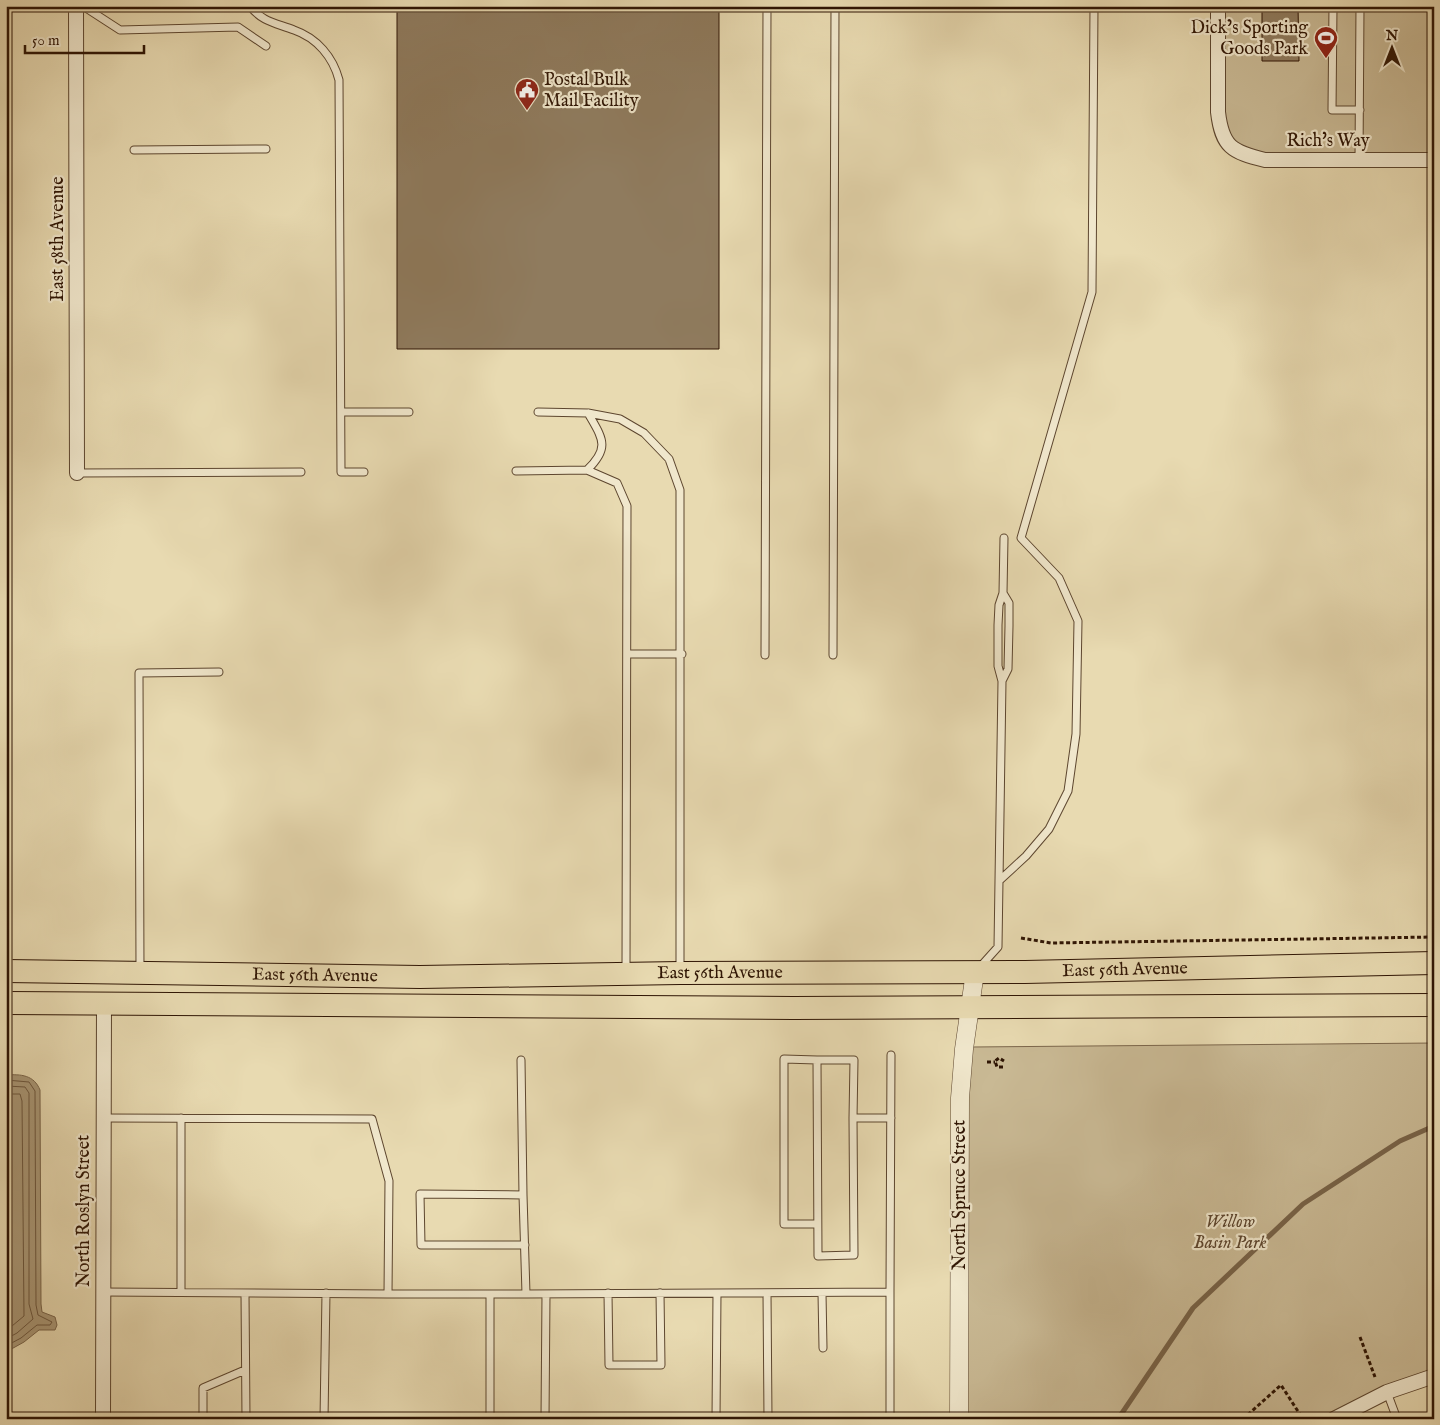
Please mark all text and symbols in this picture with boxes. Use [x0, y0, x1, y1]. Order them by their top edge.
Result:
place label: Dick’s Sporting Goods Park [1191, 17, 1308, 61]
scale bar [25, 22, 144, 54]
north arrow [1368, 22, 1418, 72]
sports icon: Dick’s Sporting Goods Park [1313, 25, 1339, 59]
text: N [1385, 27, 1398, 45]
text: 50 m [32, 31, 60, 50]
place label: Postal Bulk Mail Facility [544, 69, 639, 113]
public building icon: Postal Bulk Mail Facility [514, 77, 540, 111]
street label: Rich's Way [1286, 130, 1370, 153]
street label: East 58th Avenue [47, 177, 70, 301]
street label: East 56th Avenue [1062, 957, 1188, 983]
street label: East 56th Avenue [657, 961, 783, 985]
street label: East 56th Avenue [252, 963, 378, 988]
street label: North Spruce Street [949, 1120, 972, 1270]
street label: North Roslyn Street [73, 1135, 96, 1287]
park label: Willow Basin Park [1194, 1211, 1266, 1255]

